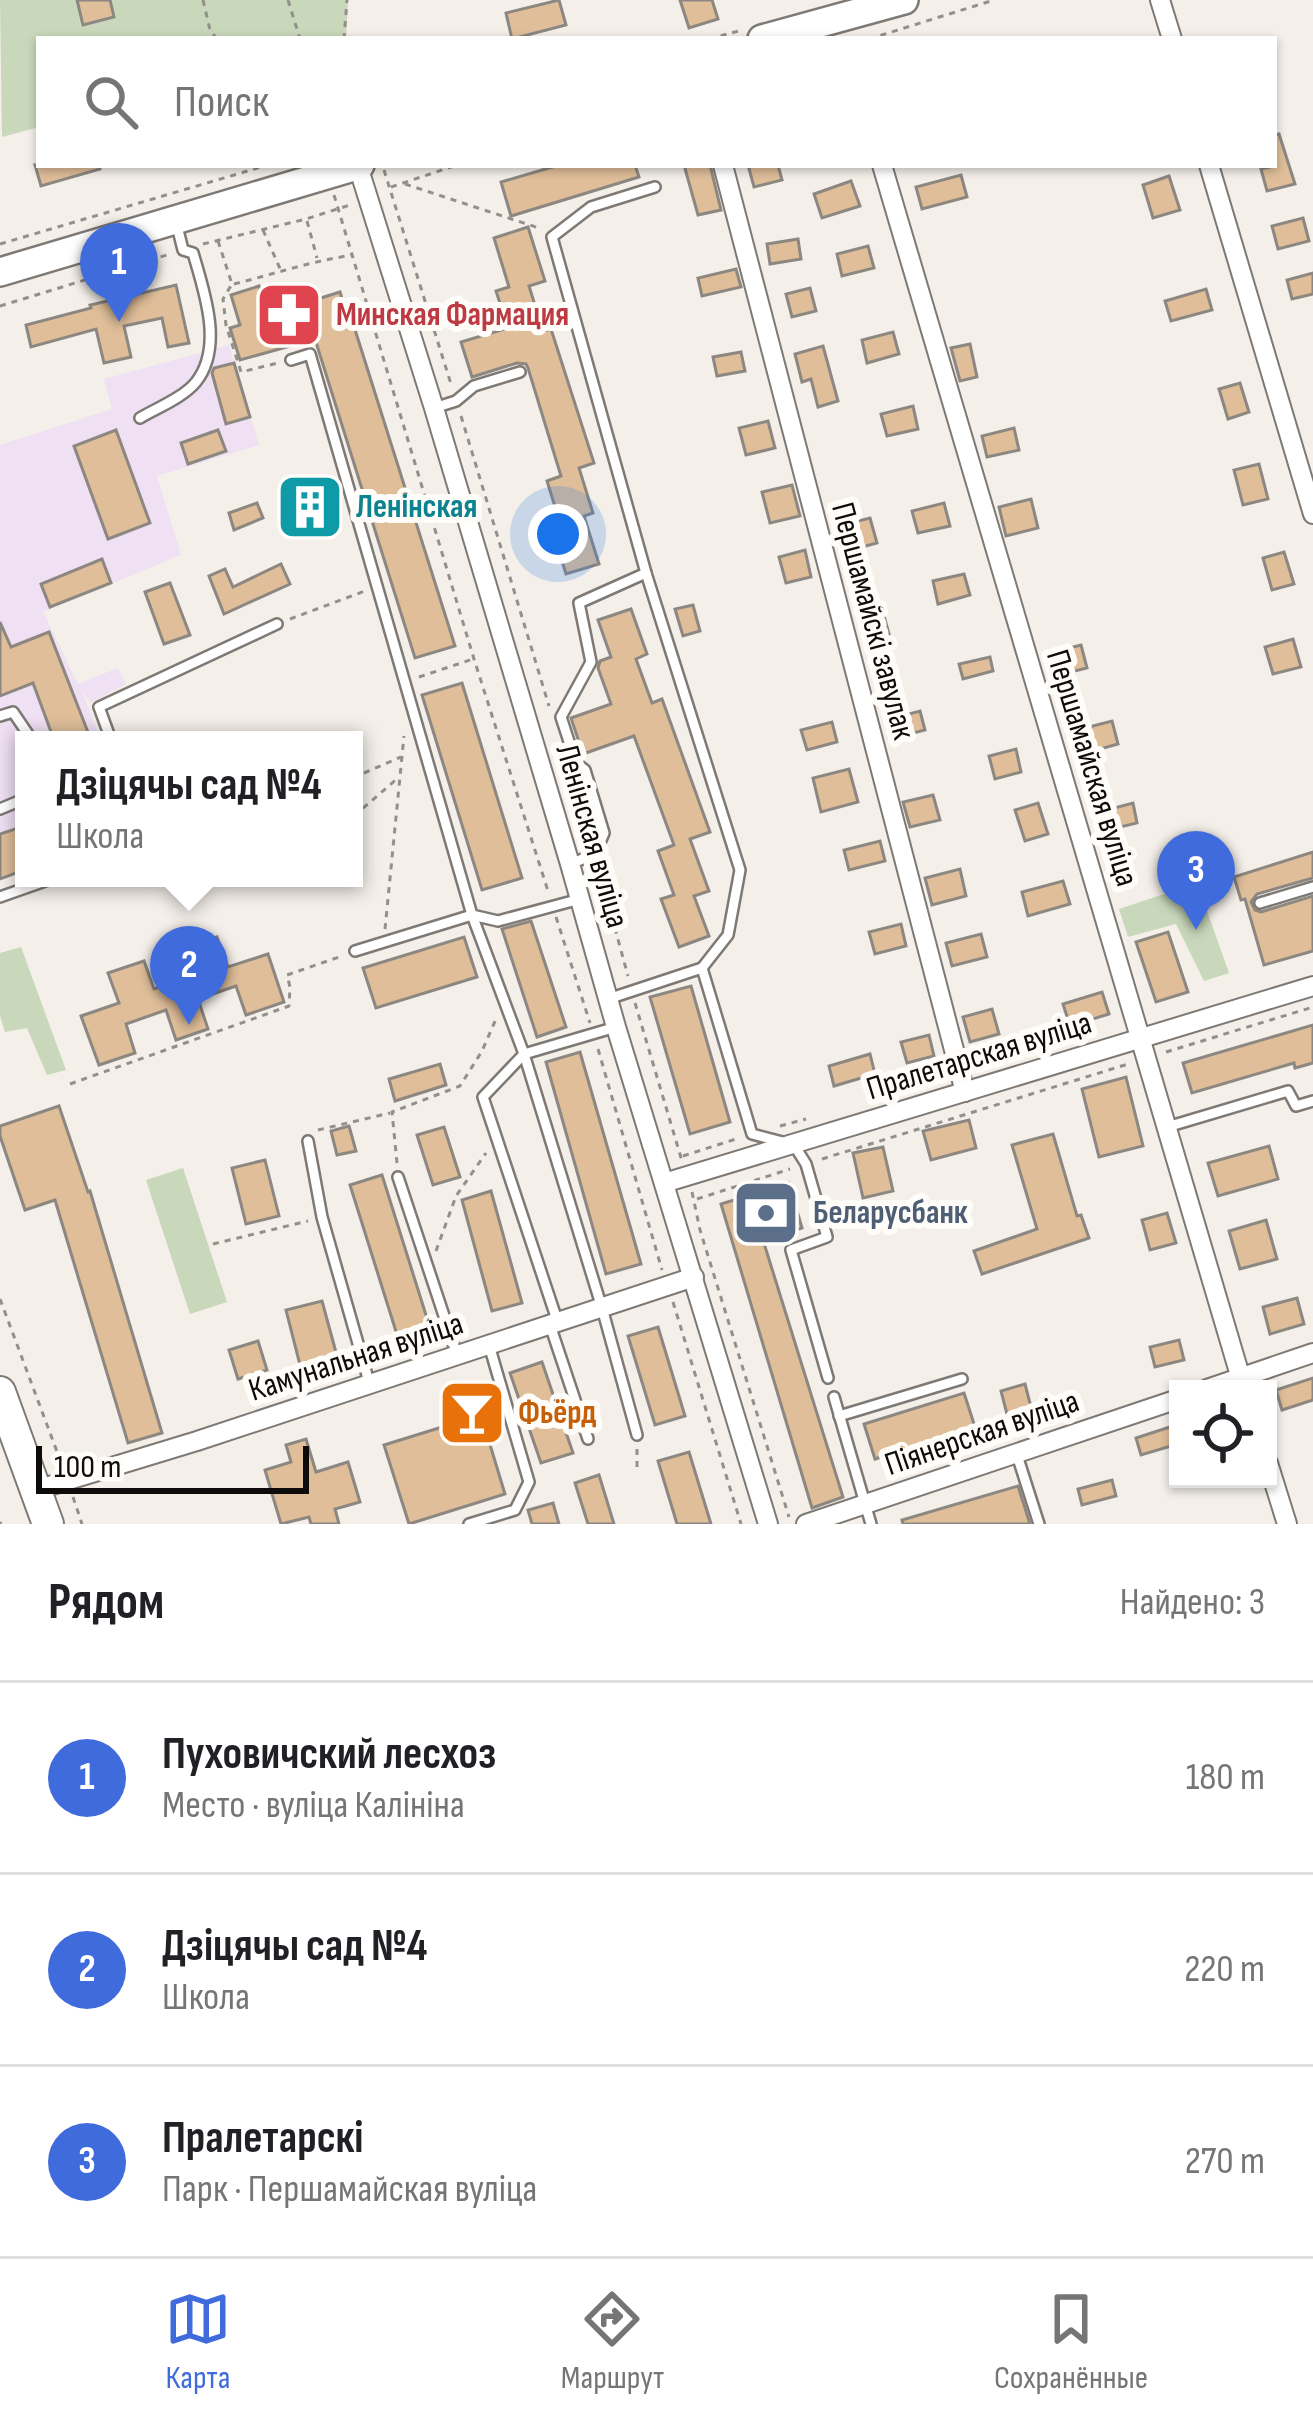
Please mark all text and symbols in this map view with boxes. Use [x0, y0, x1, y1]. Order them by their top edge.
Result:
search box [36, 36, 1277, 168]
icon: search [78, 69, 144, 135]
text: Поиск [174, 75, 269, 130]
pin: 1 [80, 223, 158, 322]
pharmacy icon: Минская Фармация [254, 280, 324, 350]
place label: Минская Фармация [336, 295, 569, 335]
building icon: Ленінская [275, 472, 345, 542]
place label: Ленінская [356, 487, 477, 527]
street label: Першамайскі завулак [822, 498, 924, 744]
your location [528, 504, 588, 564]
street label: Першамайская вуліца [1037, 645, 1147, 891]
popup [15, 731, 363, 887]
street label: Ленінская вуліца [547, 740, 637, 932]
text: Дзіцячы сад №4 [56, 758, 322, 813]
text: Школа [56, 813, 144, 860]
pin: 3 [1157, 831, 1235, 930]
pin: 2 [150, 926, 228, 1025]
street label: Пралетарская вуліца [862, 1003, 1096, 1109]
bank icon: Беларусбанк [731, 1178, 801, 1248]
place label: Беларусбанк [813, 1193, 968, 1233]
street label: Камунальная вуліца [244, 1304, 468, 1410]
bar icon: Фьёрд [437, 1378, 507, 1448]
map controls [1169, 1380, 1277, 1488]
button: locate [1169, 1380, 1277, 1488]
street label: Піянерская вуліца [880, 1381, 1084, 1485]
place label: Фьёрд [518, 1393, 596, 1433]
scale bar [36, 1440, 309, 1493]
text: 100 m [54, 1447, 121, 1487]
text: Рядом [48, 1572, 164, 1633]
text: Найдено: 3 [1120, 1579, 1265, 1626]
text: Пуховичский лесхоз [162, 1727, 496, 1782]
text: 1 [79, 1754, 95, 1801]
text: 180 m [1186, 1754, 1265, 1801]
text: Место · вуліца Калініна [162, 1782, 465, 1829]
text: Дзіцячы сад №4 [162, 1919, 428, 1974]
text: 2 [78, 1946, 96, 1993]
text: 220 m [1184, 1946, 1265, 1993]
text: Школа [162, 1974, 250, 2021]
text: Пралетарскі [162, 2111, 364, 2166]
text: 3 [78, 2138, 96, 2185]
text: 270 m [1185, 2138, 1265, 2185]
text: Парк · Першамайская вуліца [162, 2166, 537, 2213]
tab: Карта [165, 2286, 231, 2398]
tab: Маршрут [561, 2286, 664, 2398]
tab: Сохранённые [994, 2286, 1148, 2398]

